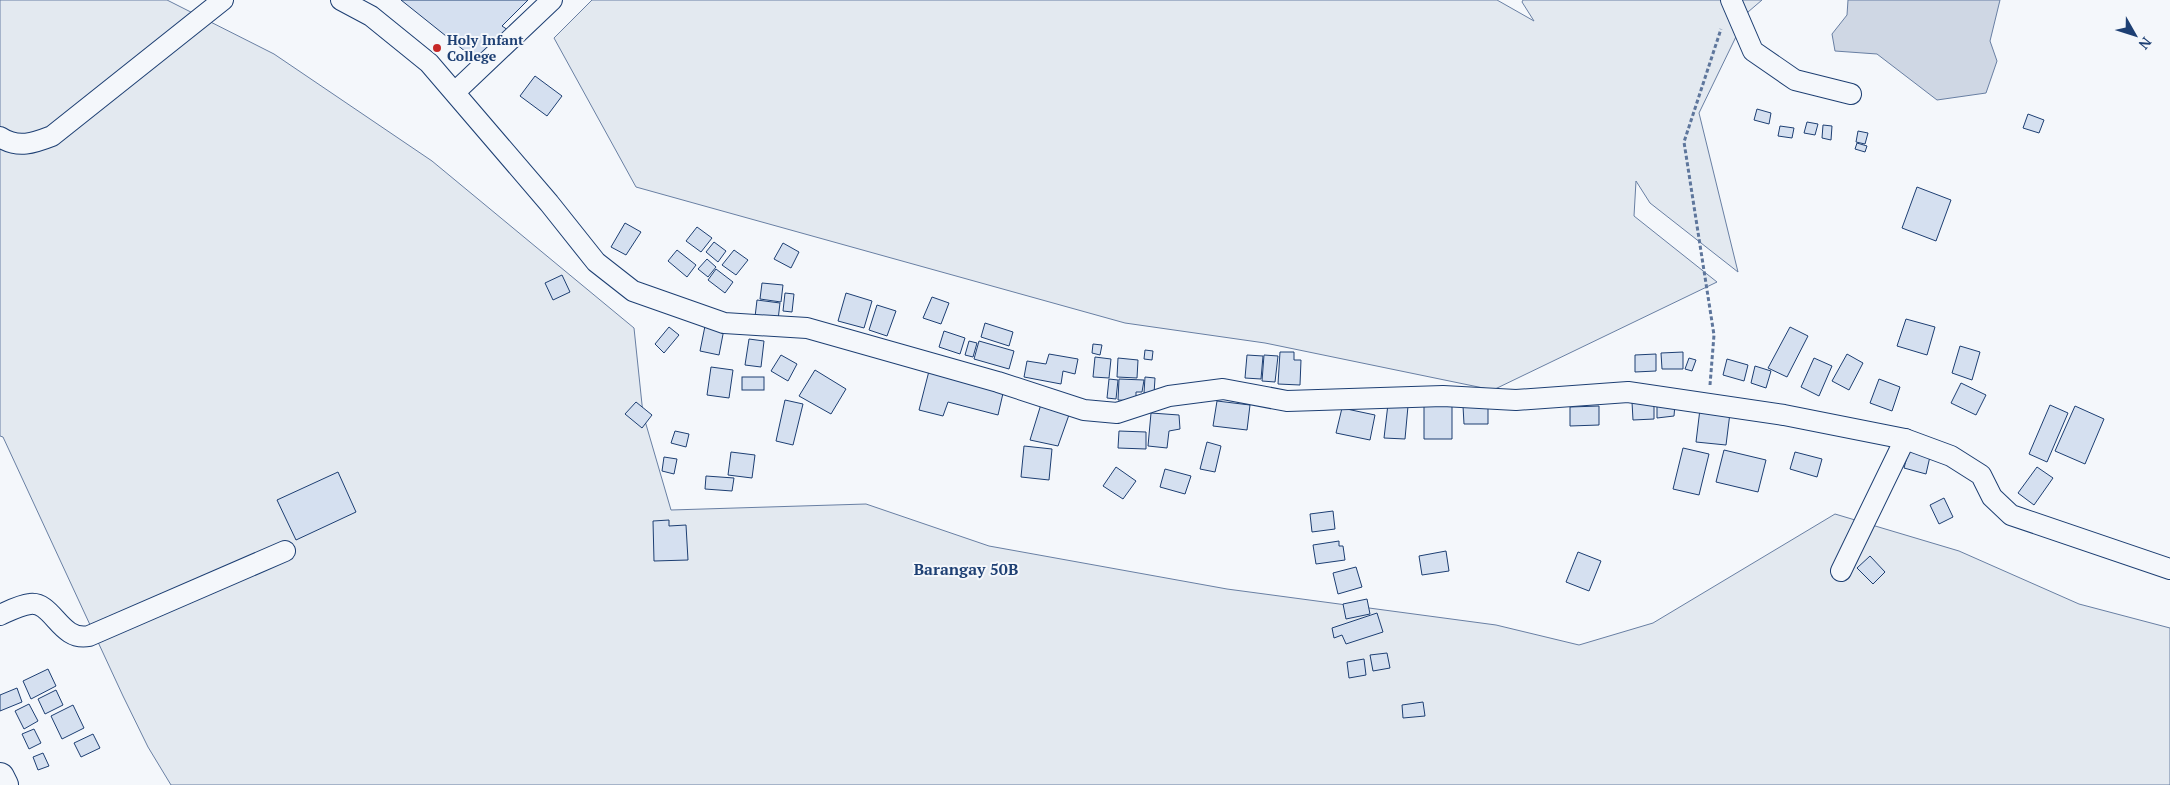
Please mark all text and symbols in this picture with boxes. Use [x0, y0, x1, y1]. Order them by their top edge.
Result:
north arrow [2110, 10, 2160, 60]
place label: Holy Infant College [447, 30, 524, 65]
text: N [2135, 33, 2156, 54]
marker: Holy Infant College [431, 42, 443, 54]
district label: Barangay 50B [914, 558, 1018, 580]

